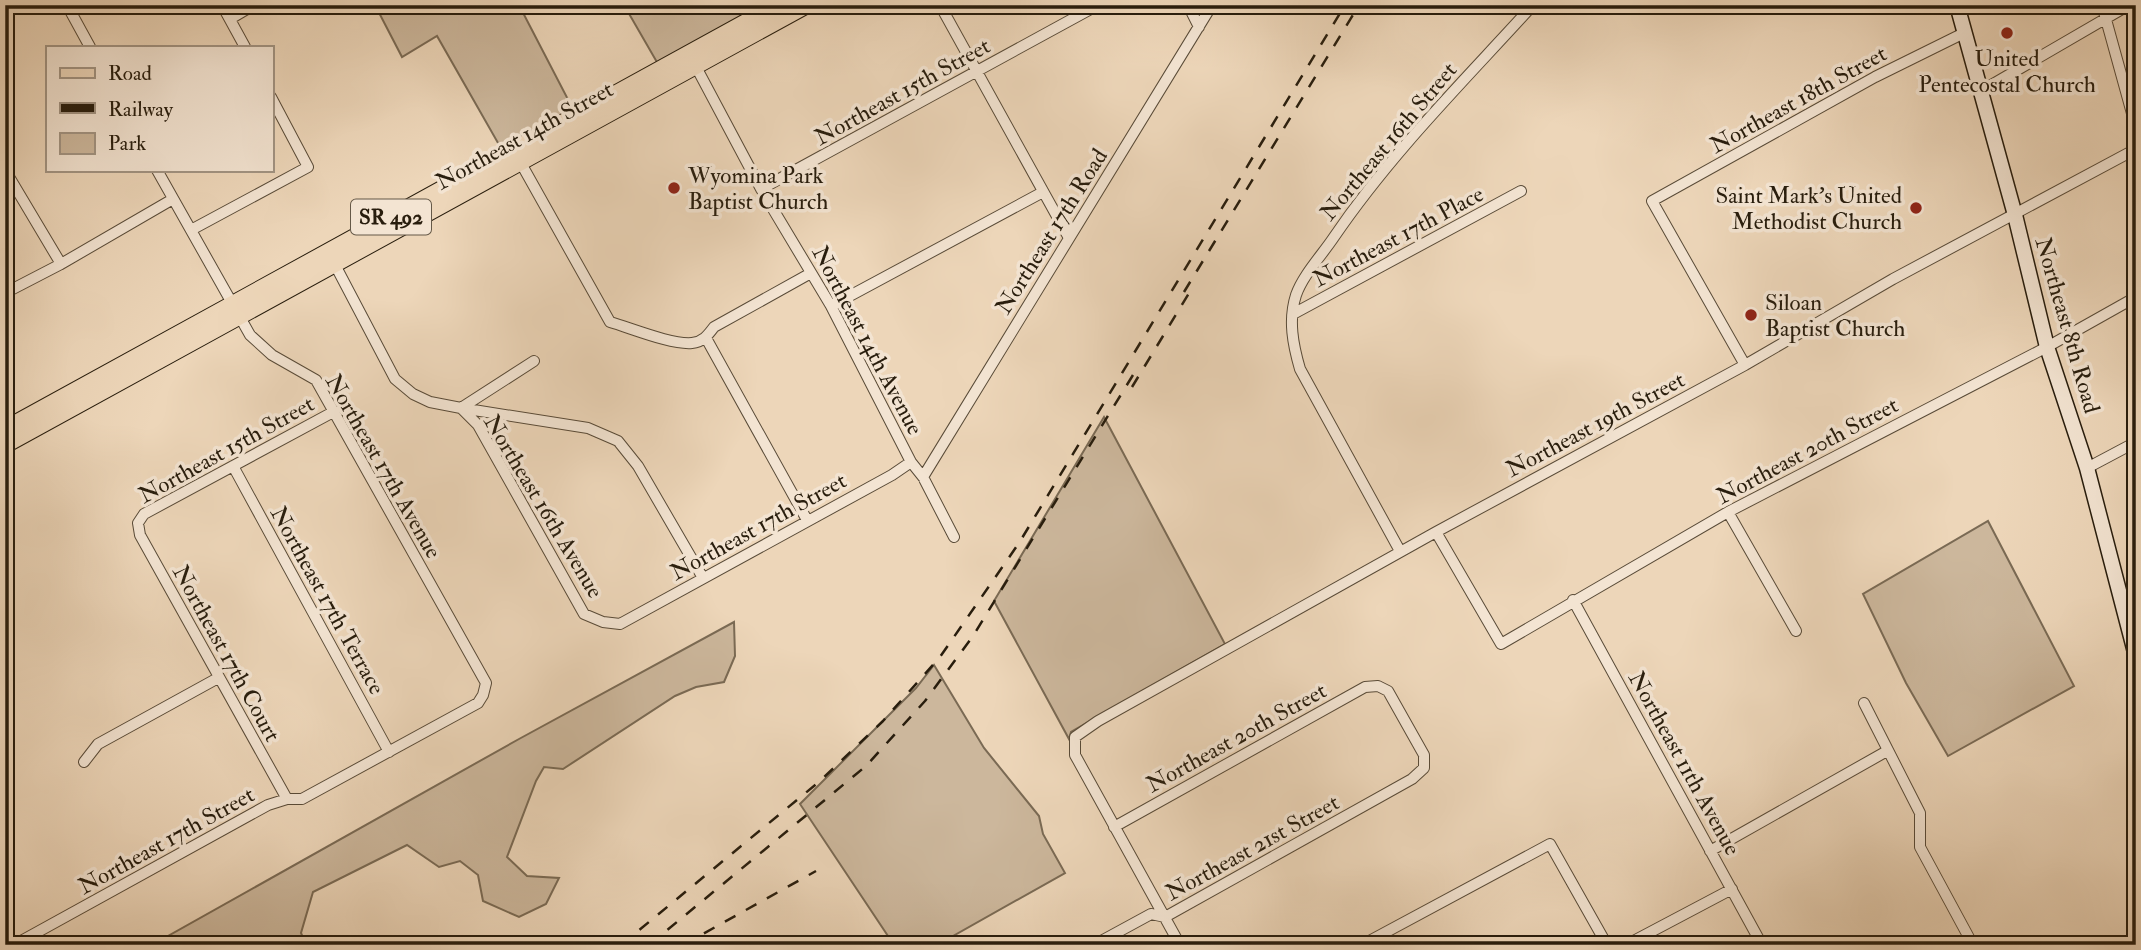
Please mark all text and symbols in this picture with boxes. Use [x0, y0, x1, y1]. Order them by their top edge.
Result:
marker: United Pentecostal Church [1999, 25, 2015, 41]
street label: Northeast 15th Street [809, 31, 995, 152]
street label: Northeast 18th Street [1705, 39, 1892, 160]
place label: United Pentecostal Church [1918, 44, 2096, 99]
legend [46, 46, 273, 172]
street label: Northeast 16th Street [1314, 56, 1463, 226]
text: Road [108, 60, 153, 87]
street label: Northeast 14th Street [430, 75, 618, 196]
text: Railway [108, 96, 174, 123]
text: Park [108, 130, 146, 157]
street label: Northeast 17th Road [989, 143, 1114, 319]
place label: Wyomina Park Baptist Church [687, 161, 828, 217]
street label: Northeast 17th Place [1308, 179, 1489, 294]
marker: Wyomina Park Baptist Church [666, 180, 682, 196]
place label: Saint Mark's United Methodist Church [1715, 181, 1902, 236]
road number: SR 492 [351, 200, 431, 234]
marker: Saint Mark's United Methodist Church [1908, 200, 1924, 216]
street label: Northeast 8th Road [2029, 234, 2106, 416]
street label: Northeast 14th Avenue [805, 241, 930, 440]
place label: Siloan Baptist Church [1765, 288, 1905, 344]
marker: Siloan Baptist Church [1743, 307, 1759, 323]
street label: Northeast 19th Street [1501, 365, 1690, 484]
street label: Northeast 17th Avenue [319, 369, 448, 564]
street label: Northeast 15th Street [133, 389, 319, 510]
street label: Northeast 20th Street [1711, 390, 1903, 511]
street label: Northeast 16th Avenue [477, 409, 610, 604]
street label: Northeast 17th Street [665, 466, 851, 587]
street label: Northeast 17th Terrace [264, 501, 392, 700]
street label: Northeast 17th Court [166, 560, 287, 747]
street label: Northeast 11th Avenue [1622, 666, 1747, 861]
street label: Northeast 20th Street [1141, 676, 1331, 799]
street label: Northeast 17th Street [73, 780, 259, 901]
street label: Northeast 21st Street [1160, 788, 1344, 907]

